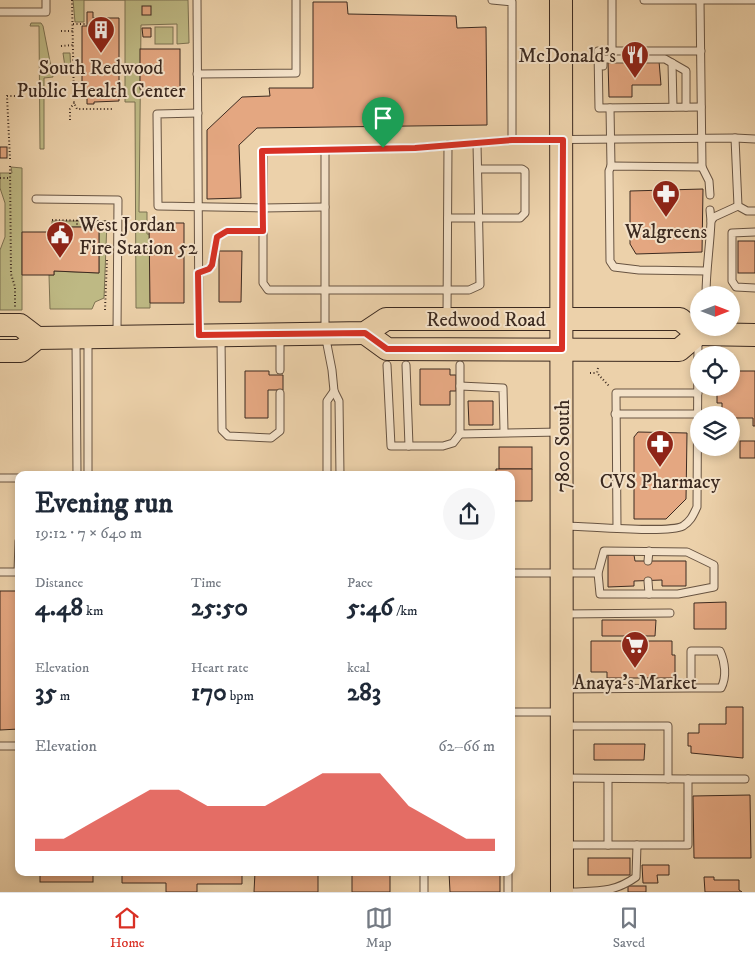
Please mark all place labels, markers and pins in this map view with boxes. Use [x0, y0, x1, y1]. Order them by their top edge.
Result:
building icon: South Redwood Public Health Center [86, 15, 116, 54]
restaurant icon: McDonald's [620, 40, 650, 79]
place label: McDonald's [518, 44, 616, 69]
place label: South Redwood Public Health Center [16, 56, 186, 104]
pin [362, 97, 404, 148]
pharmacy icon: Walgreens [651, 179, 681, 218]
place label: West Jordan Fire Station 52 [78, 213, 198, 261]
public building icon: West Jordan Fire Station 52 [45, 220, 75, 259]
place label: Walgreens [624, 220, 708, 245]
pharmacy icon: CVS Pharmacy [645, 429, 675, 468]
place label: CVS Pharmacy [600, 470, 721, 495]
supermarket icon: Anaya's Market [620, 630, 650, 669]
place label: Anaya's Market [573, 671, 697, 696]

